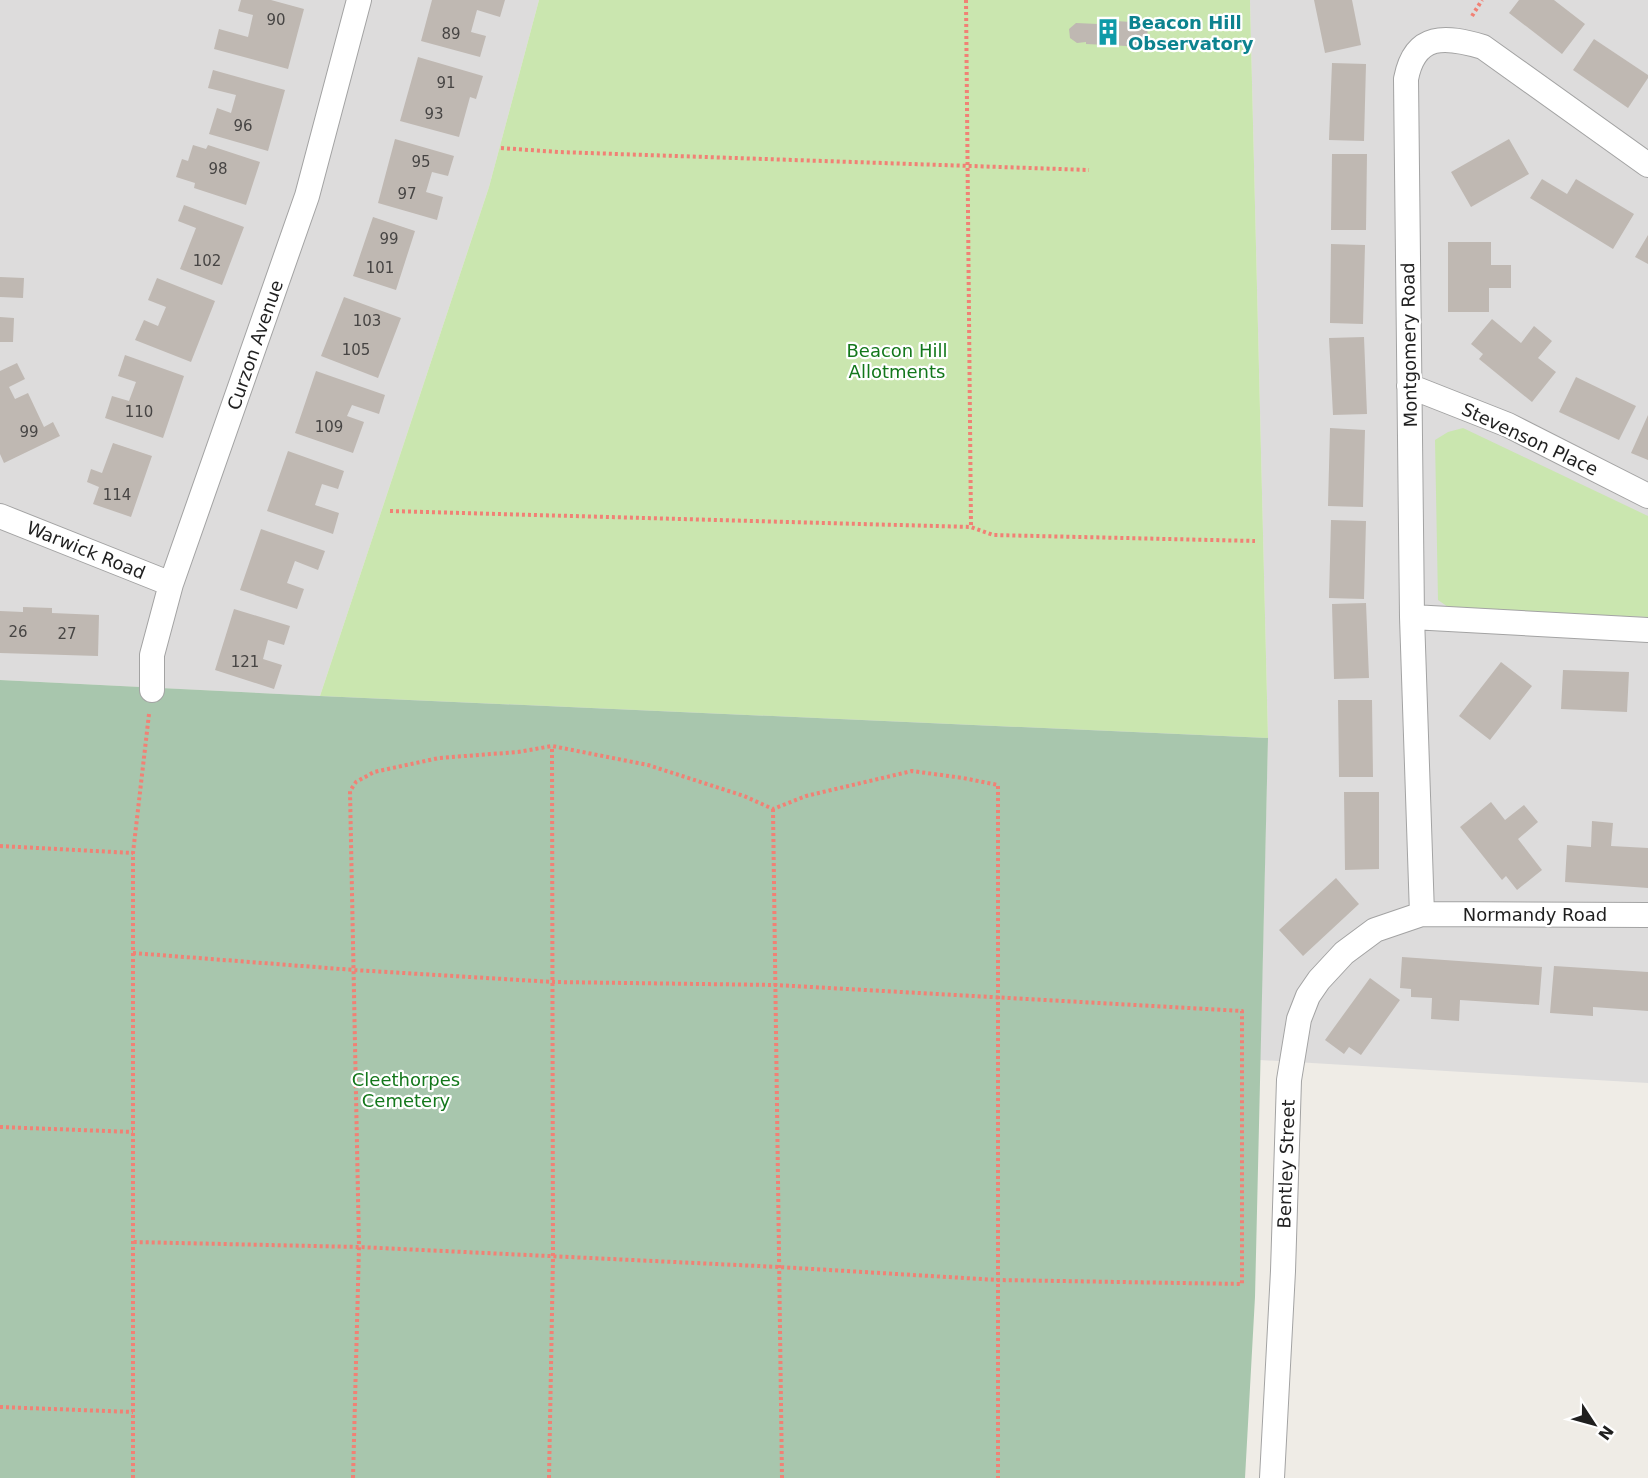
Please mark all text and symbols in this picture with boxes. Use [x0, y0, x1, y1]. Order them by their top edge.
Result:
house number: 90 [266, 11, 286, 29]
place label: Beacon Hill Observatory [1128, 12, 1254, 54]
building icon: Beacon Hill Observatory [1093, 17, 1123, 47]
house number: 89 [441, 25, 461, 43]
house number: 91 [436, 74, 456, 92]
house number: 93 [424, 105, 444, 123]
house number: 96 [233, 117, 253, 135]
house number: 95 [411, 153, 431, 171]
house number: 98 [208, 160, 228, 178]
house number: 97 [397, 185, 417, 203]
house number: 99 [379, 230, 399, 248]
house number: 102 [193, 252, 221, 270]
house number: 101 [366, 259, 394, 277]
street label: Montgomery Road [1397, 262, 1421, 428]
street label: Curzon Avenue [223, 277, 287, 413]
house number: 103 [353, 312, 381, 330]
park label: Beacon Hill Allotments [846, 340, 948, 382]
house number: 105 [342, 341, 370, 359]
street label: Stevenson Place [1458, 398, 1602, 480]
house number: 110 [125, 403, 153, 421]
house number: 109 [315, 418, 343, 436]
house number: 99 [19, 423, 39, 441]
house number: 114 [103, 486, 131, 504]
street label: Warwick Road [24, 517, 148, 583]
house number: 26 [8, 623, 28, 641]
house number: 27 [57, 625, 77, 643]
house number: 121 [231, 653, 259, 671]
street label: Normandy Road [1463, 904, 1607, 925]
park label: Cleethorpes Cemetery [352, 1069, 460, 1111]
street label: Bentley Street [1273, 1099, 1299, 1229]
north arrow [1564, 1394, 1624, 1454]
text: N [1594, 1422, 1617, 1444]

